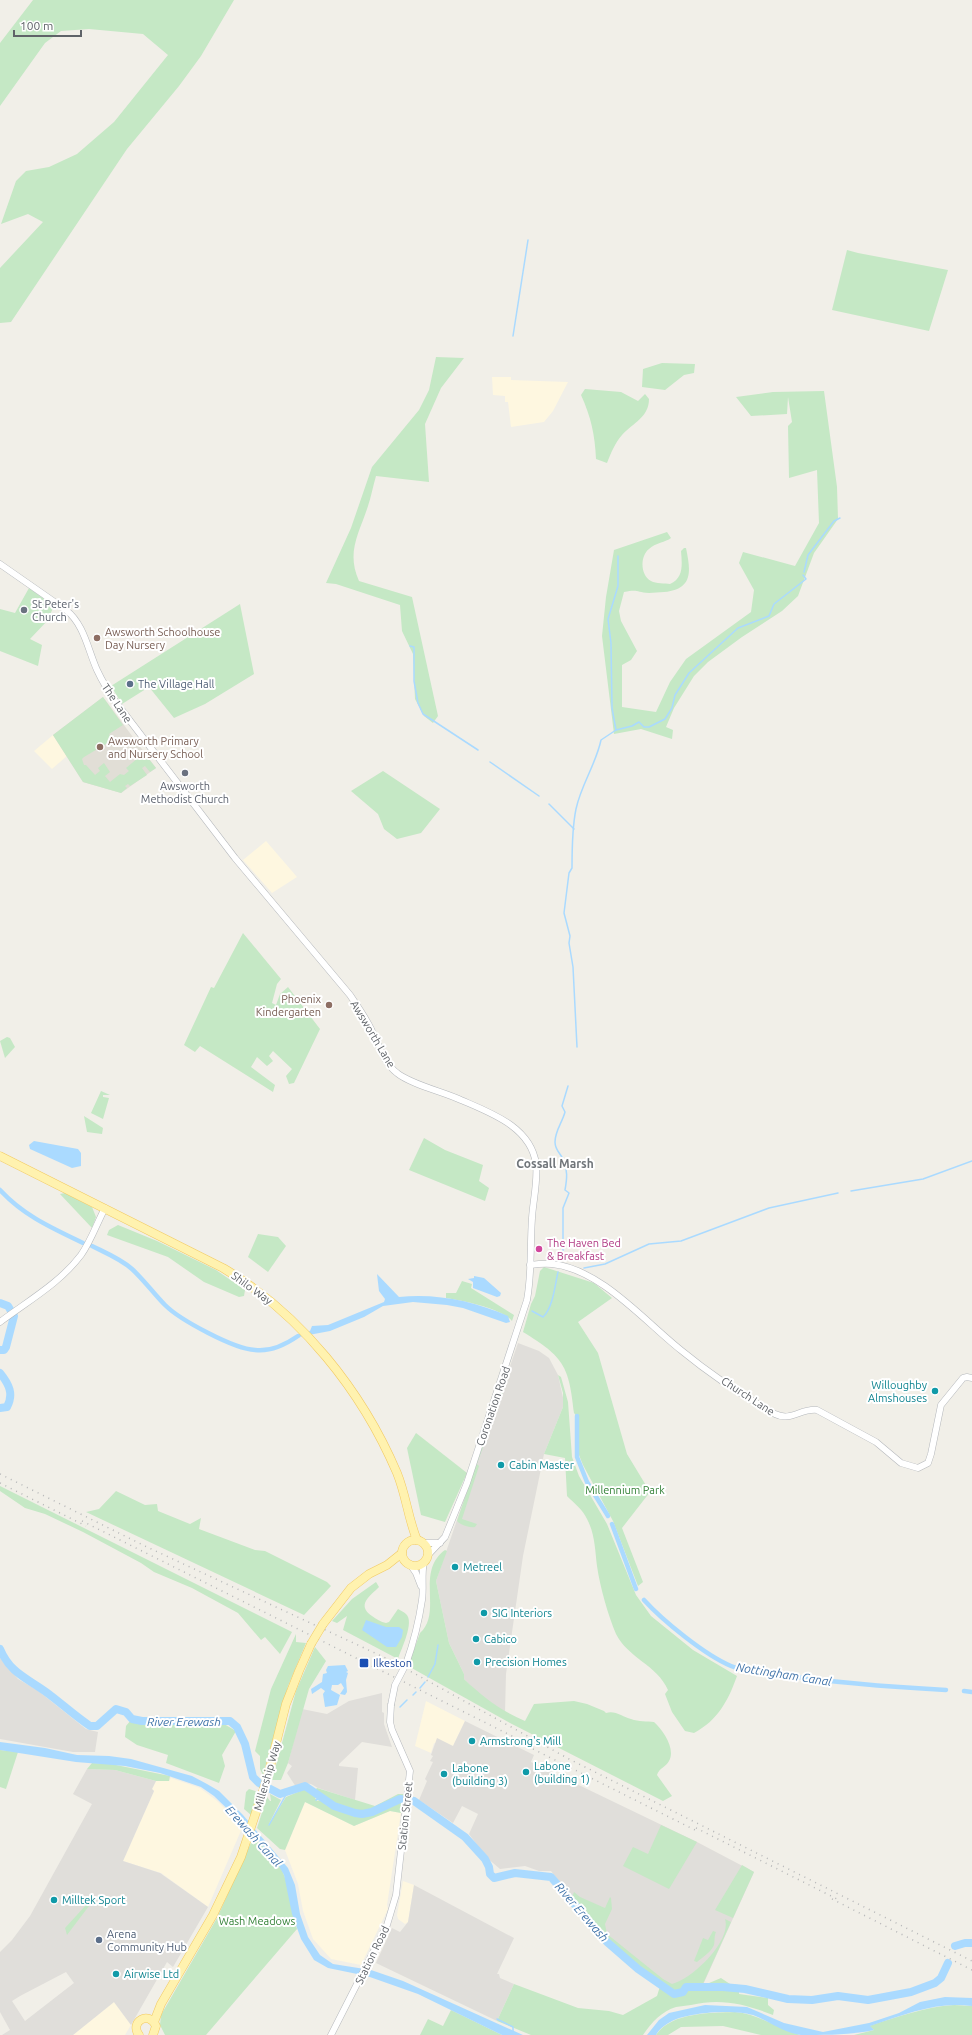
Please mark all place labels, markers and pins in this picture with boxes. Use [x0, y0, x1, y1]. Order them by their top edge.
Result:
place label: St Peter's Church [32, 598, 79, 623]
marker: St Peter's Church [19, 605, 29, 615]
place label: Awsworth Schoolhouse Day Nursery [105, 626, 220, 651]
marker: Awsworth Schoolhouse Day Nursery [92, 633, 102, 643]
place label: The Village Hall [138, 678, 215, 690]
marker: The Village Hall [125, 679, 135, 689]
place label: Awsworth Primary and Nursery School [108, 735, 203, 760]
marker: Awsworth Primary and Nursery School [95, 742, 105, 752]
marker: Awsworth Methodist Church [180, 768, 190, 778]
place label: Awsworth Methodist Church [141, 780, 229, 805]
place label: Phoenix Kindergarten [256, 993, 321, 1018]
marker: Phoenix Kindergarten [324, 1000, 334, 1010]
place label: The Haven Bed & Breakfast [547, 1237, 621, 1262]
marker: The Haven Bed & Breakfast [534, 1244, 544, 1254]
place label: Willoughby Almshouses [868, 1379, 928, 1404]
marker: Willoughby Almshouses [930, 1386, 940, 1396]
place label: Cabin Master [509, 1459, 575, 1471]
marker: Cabin Master [496, 1460, 506, 1470]
place label: Metreel [463, 1561, 502, 1573]
marker: Metreel [450, 1562, 460, 1572]
place label: SIG Interiors [492, 1607, 552, 1619]
marker: SIG Interiors [479, 1608, 489, 1618]
place label: Cabico [484, 1633, 517, 1645]
marker: Cabico [471, 1634, 481, 1644]
place label: Precision Homes [485, 1656, 567, 1668]
marker: Ilkeston [358, 1657, 370, 1669]
place label: Ilkeston [373, 1657, 412, 1669]
marker: Precision Homes [472, 1657, 482, 1667]
place label: Armstrong's Mill [480, 1735, 561, 1747]
marker: Armstrong's Mill [467, 1736, 477, 1746]
place label: Labone (building 1) [534, 1760, 590, 1786]
place label: Labone (building 3) [452, 1762, 508, 1788]
marker: Labone (building 1) [521, 1767, 531, 1777]
marker: Labone (building 3) [439, 1769, 449, 1779]
place label: Milltek Sport [62, 1894, 126, 1906]
marker: Milltek Sport [49, 1895, 59, 1905]
place label: Arena Community Hub [107, 1928, 187, 1953]
marker: Arena Community Hub [94, 1935, 104, 1945]
place label: Airwise Ltd [124, 1968, 179, 1980]
marker: Airwise Ltd [111, 1969, 121, 1979]

